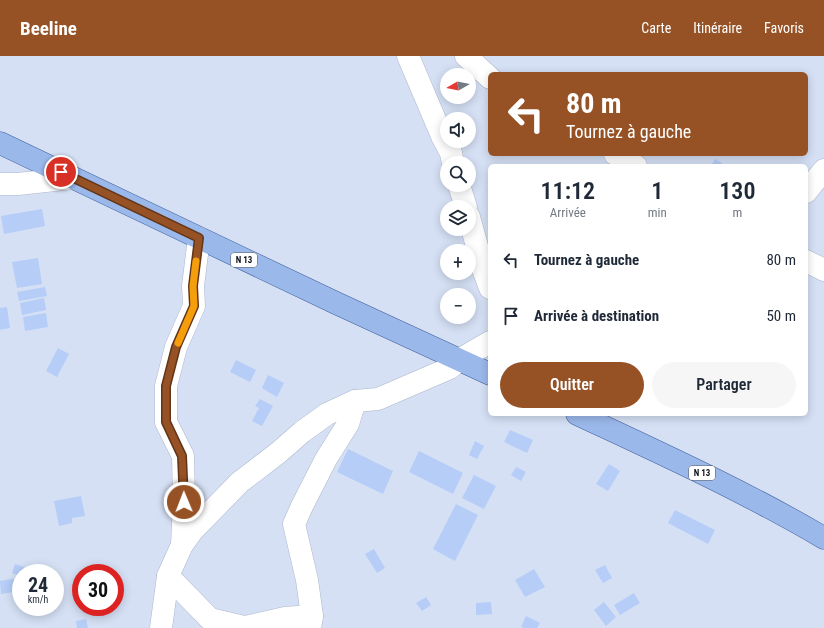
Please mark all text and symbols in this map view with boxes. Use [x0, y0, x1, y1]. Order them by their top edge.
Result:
text: Beeline [20, 17, 77, 40]
text: Carte [641, 20, 671, 36]
text: Itinéraire [693, 20, 742, 36]
text: Favoris [764, 20, 804, 36]
north arrow [440, 68, 476, 104]
map controls [440, 68, 476, 324]
text: 80 m [566, 87, 622, 120]
icon: left [500, 88, 552, 140]
button: sound [440, 112, 476, 148]
text: Tournez à gauche [566, 121, 691, 142]
pin [44, 155, 78, 189]
button: search [440, 156, 476, 192]
icon: arrive [50, 161, 72, 183]
text: 11:12 [541, 177, 595, 205]
text: 1 [651, 177, 663, 205]
text: 130 [719, 177, 755, 205]
button: layers [440, 200, 476, 236]
text: Arrivée [550, 205, 586, 220]
text: min [648, 205, 667, 220]
text: m [732, 205, 742, 220]
button: + [440, 244, 476, 280]
icon: left [500, 249, 522, 271]
text: Tournez à gauche [534, 251, 639, 269]
text: 80 m [766, 251, 796, 269]
road number: N 13 [231, 253, 257, 267]
button: − [440, 288, 476, 324]
icon: arrive [500, 305, 522, 327]
text: Arrivée à destination [534, 307, 659, 325]
text: 50 m [766, 307, 796, 325]
button: Quitter [500, 362, 644, 408]
button: Partager [652, 362, 796, 408]
road number: N 13 [689, 466, 715, 480]
position arrow [163, 481, 205, 523]
speed limit sign: 30 [72, 564, 124, 616]
text: 24 [28, 573, 48, 597]
text: km/h [28, 594, 48, 605]

